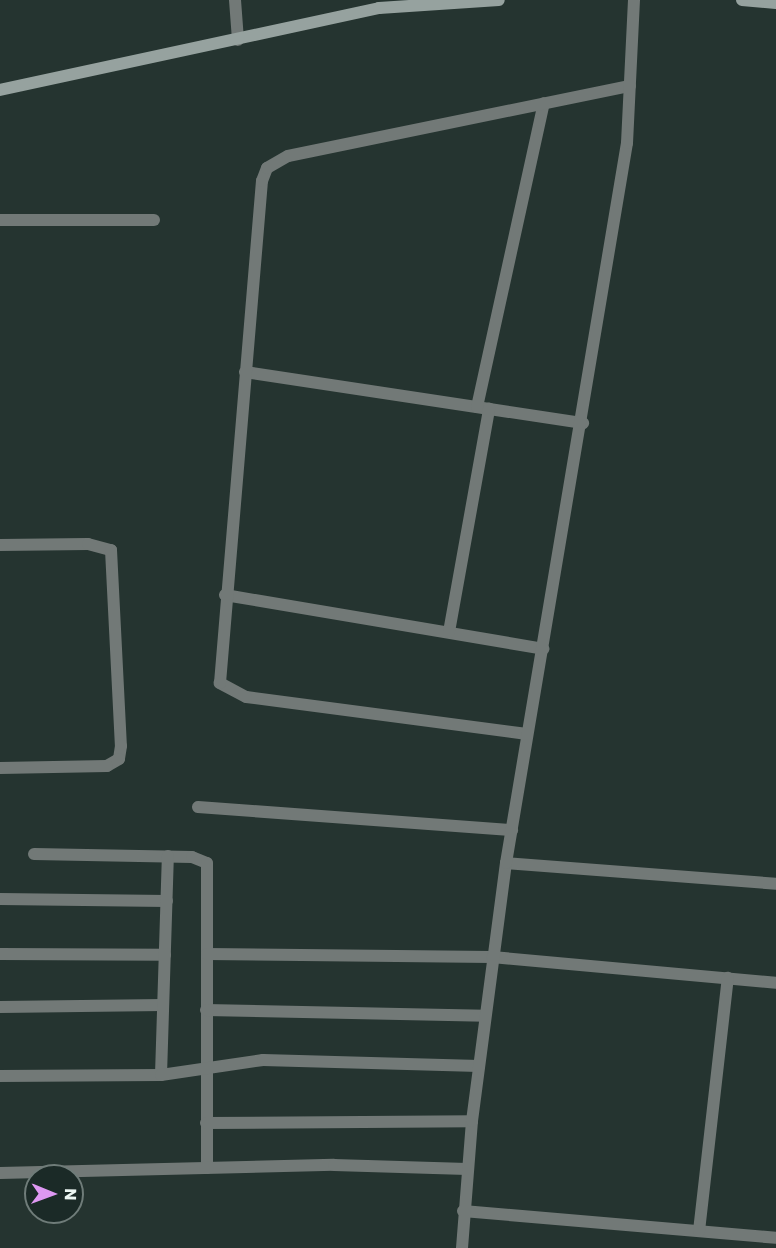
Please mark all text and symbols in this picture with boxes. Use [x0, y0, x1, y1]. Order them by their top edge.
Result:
north arrow [24, 1164, 84, 1224]
text: N [59, 1188, 82, 1201]

